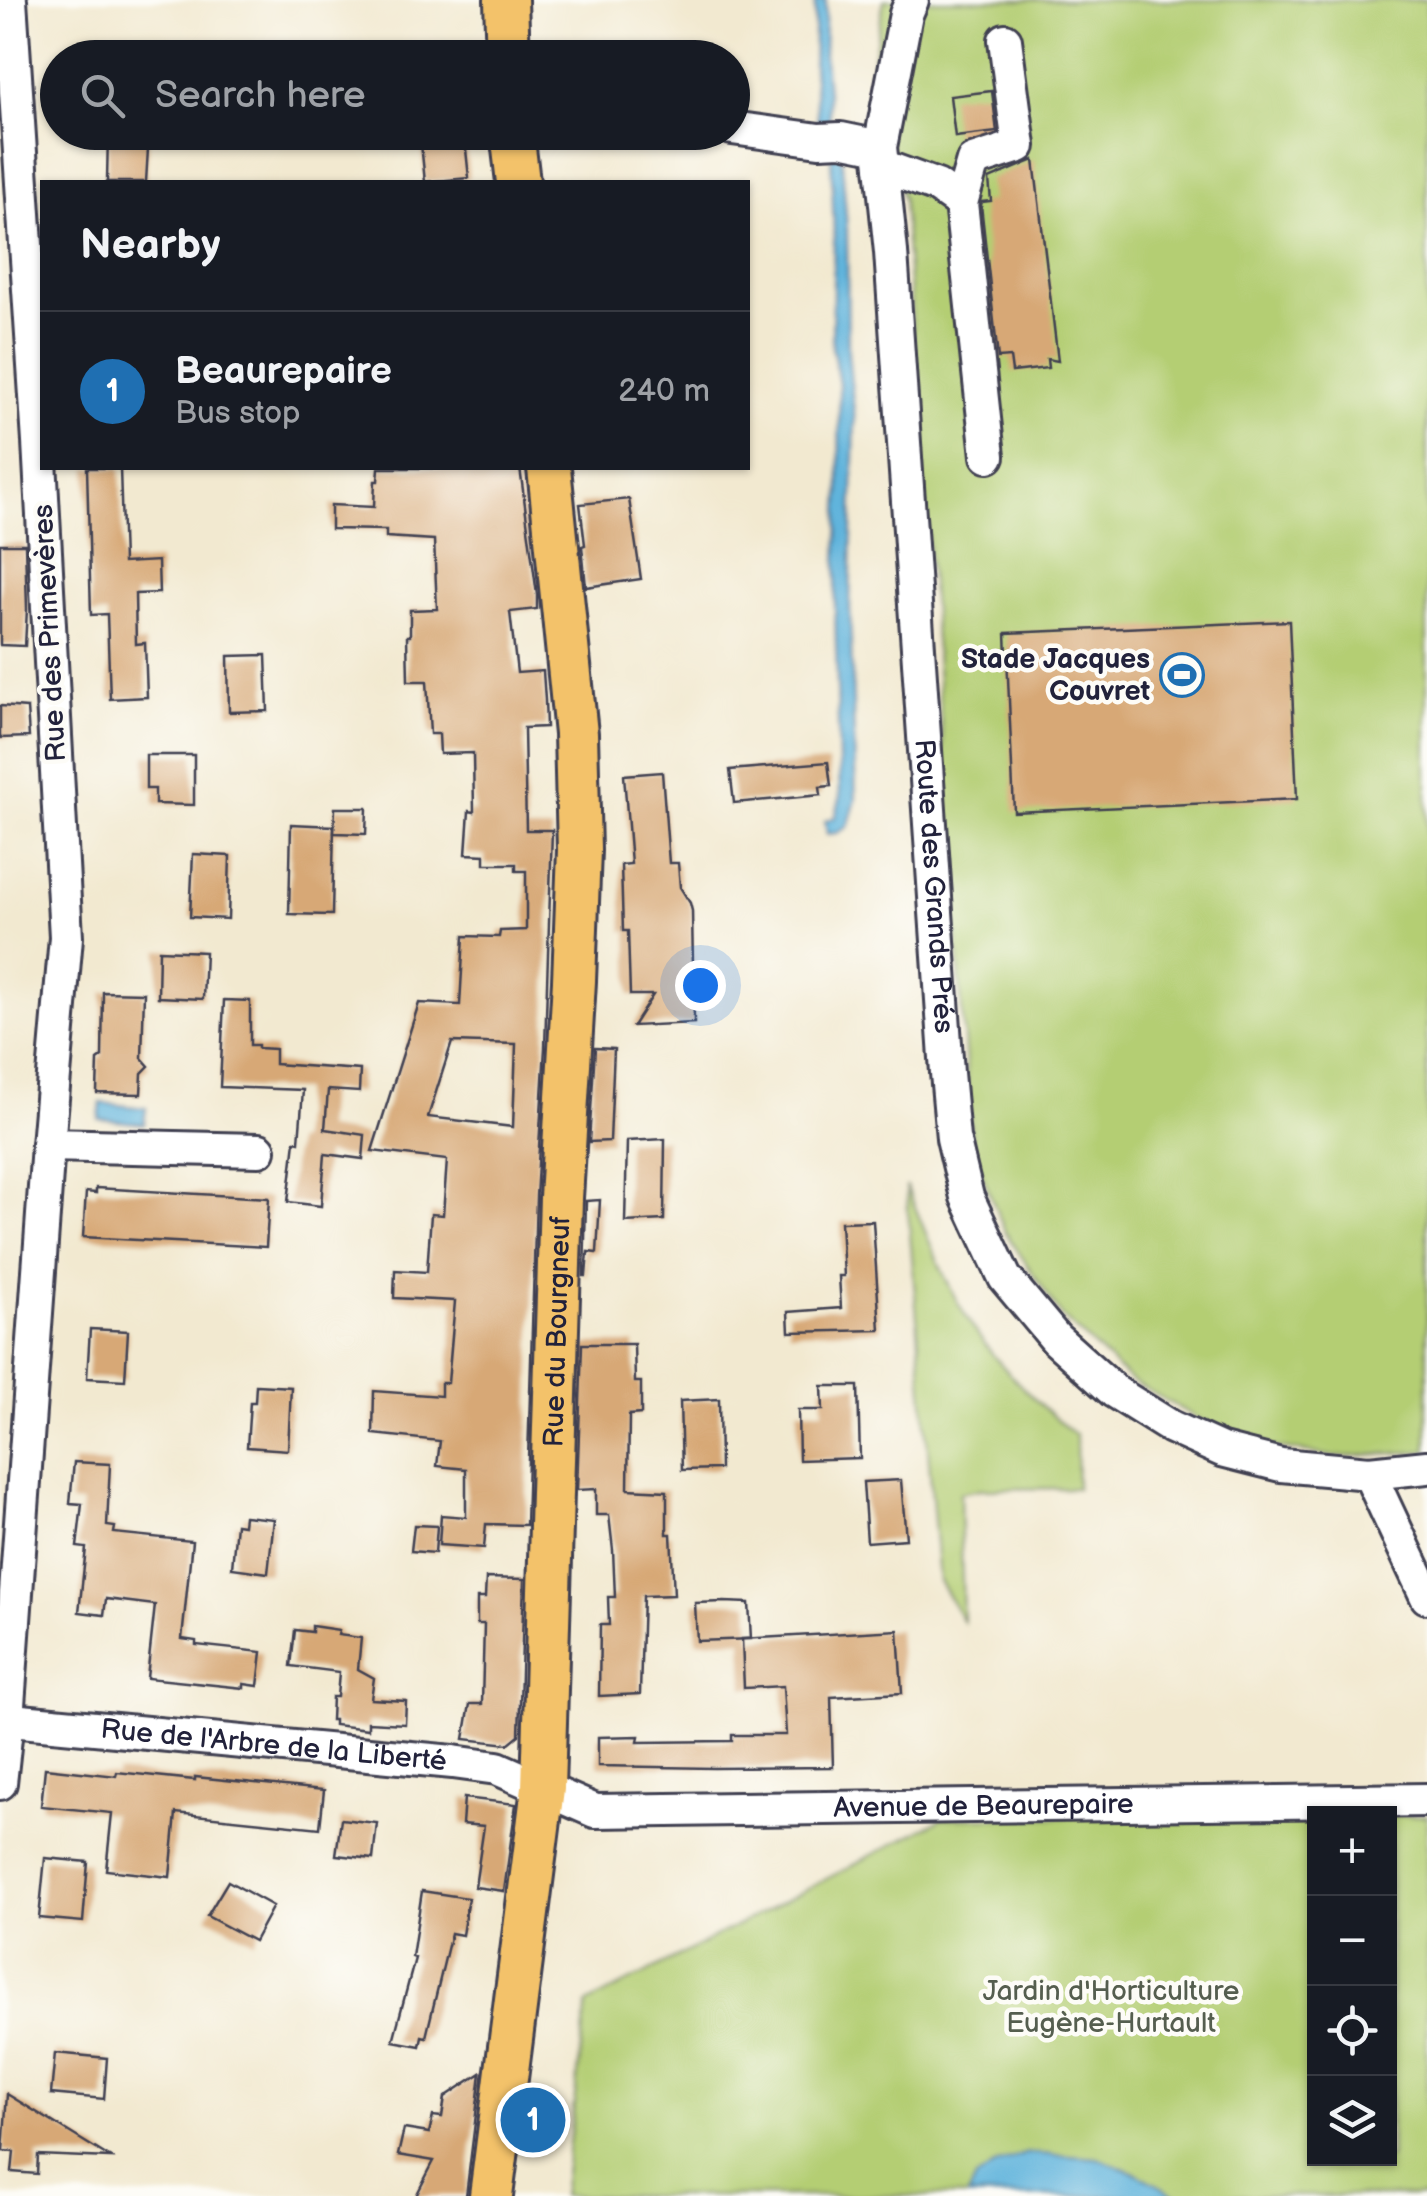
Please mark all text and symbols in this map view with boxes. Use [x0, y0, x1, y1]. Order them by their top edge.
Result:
search box [40, 40, 750, 150]
icon: search [75, 68, 130, 123]
text: Search here [155, 73, 366, 118]
text: Nearby [80, 220, 220, 271]
text: Beaurepaire [175, 349, 392, 394]
text: 1 [106, 372, 119, 411]
text: 240 m [618, 372, 710, 411]
text: Bus stop [175, 394, 301, 433]
street label: Rue des Primevères [27, 503, 73, 763]
place label: Stade Jacques Couvret [961, 643, 1150, 708]
sports icon: Stade Jacques Couvret [1159, 652, 1205, 698]
street label: Route des Grands Prés [908, 738, 961, 1035]
your location [675, 960, 726, 1011]
street label: Rue du Bourgneuf [537, 1215, 577, 1448]
street label: Rue de l'Arbre de la Liberté [99, 1712, 448, 1778]
street label: Avenue de Beaurepaire [833, 1787, 1134, 1824]
map controls [1307, 1806, 1397, 2166]
button: + [1307, 1806, 1397, 1896]
button: − [1307, 1896, 1397, 1986]
park label: Jardin d'Horticulture Eugène-Hurtault [983, 1975, 1239, 2040]
button: locate [1307, 1986, 1397, 2076]
button: layers [1307, 2076, 1397, 2166]
pin: 1 [500, 2082, 566, 2158]

